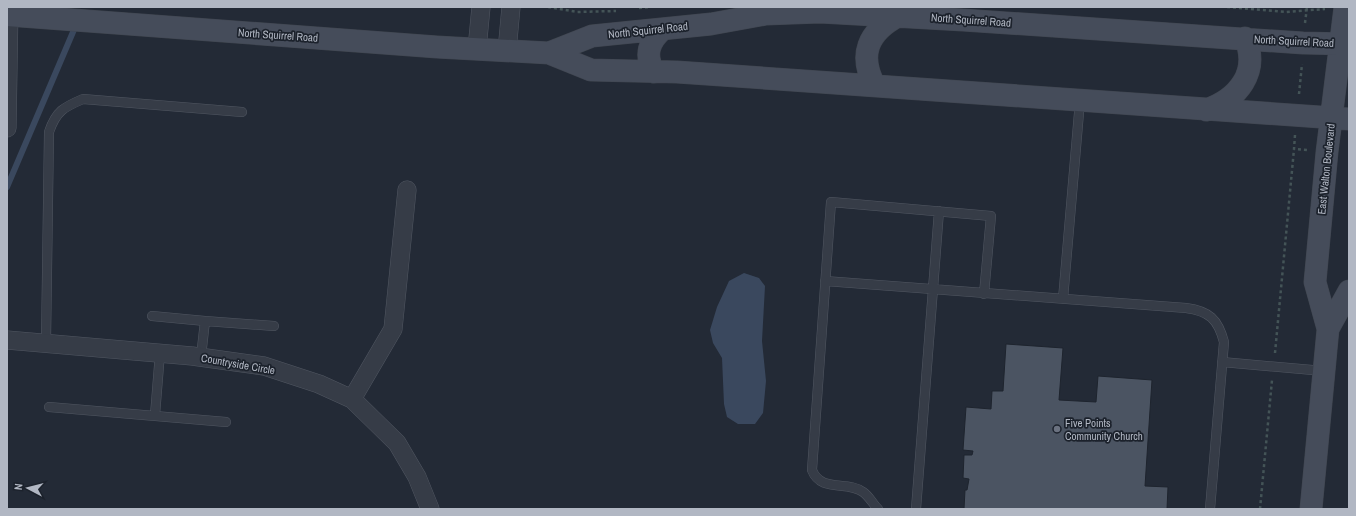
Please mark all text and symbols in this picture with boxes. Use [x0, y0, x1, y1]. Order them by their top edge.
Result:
street label: North Squirrel Road [931, 10, 1011, 30]
street label: North Squirrel Road [607, 19, 689, 41]
street label: North Squirrel Road [238, 25, 318, 45]
street label: North Squirrel Road [1254, 32, 1334, 50]
street label: East Walton Boulevard [1314, 123, 1338, 215]
street label: Countryside Circle [200, 351, 276, 377]
place label: Five Points Community Church [1065, 416, 1143, 443]
marker: Five Points Community Church [1052, 424, 1062, 434]
north arrow [8, 468, 48, 508]
text: N [11, 483, 25, 491]

